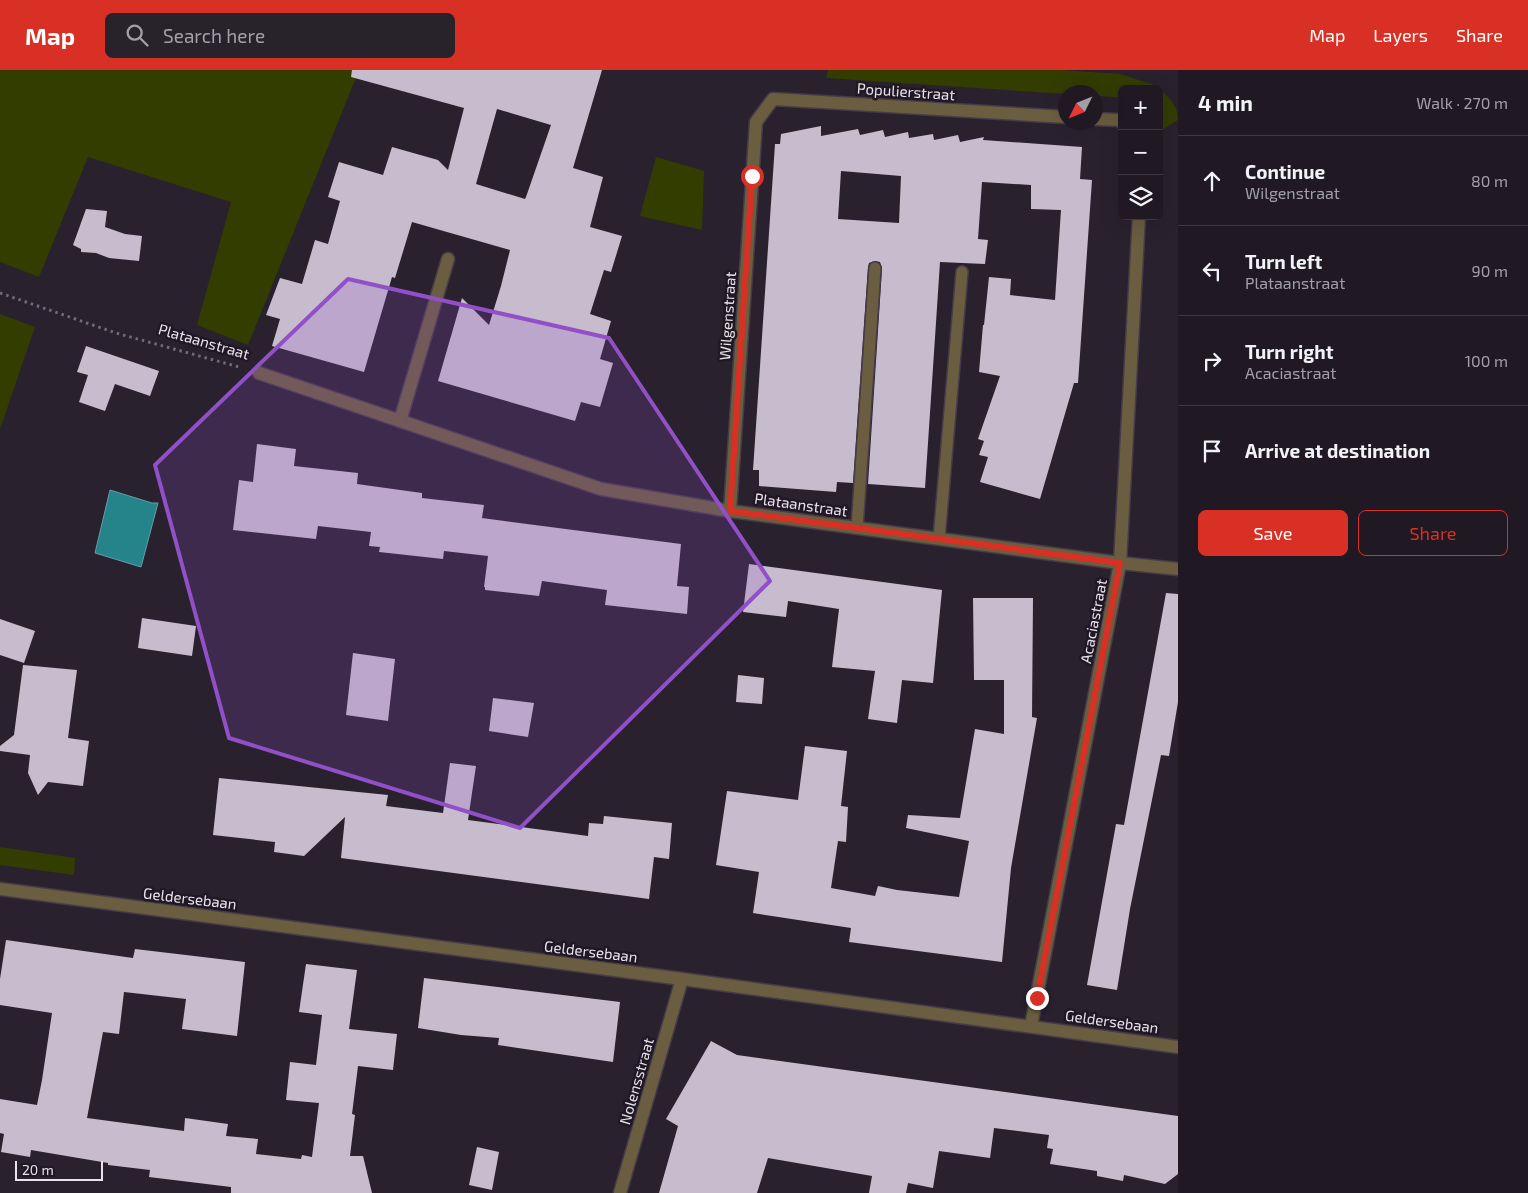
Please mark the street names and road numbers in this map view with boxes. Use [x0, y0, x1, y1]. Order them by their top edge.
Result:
street label: Populierstraat [856, 79, 956, 103]
street label: Wilgenstraat [715, 271, 739, 361]
street label: Plataanstraat [156, 319, 252, 363]
street label: Plataanstraat [753, 489, 849, 519]
street label: Acaciastraat [1076, 577, 1110, 665]
street label: Geldersebaan [142, 883, 238, 913]
street label: Geldersebaan [543, 936, 639, 966]
street label: Geldersebaan [1064, 1006, 1160, 1036]
street label: Nolensstraat [615, 1035, 657, 1126]

